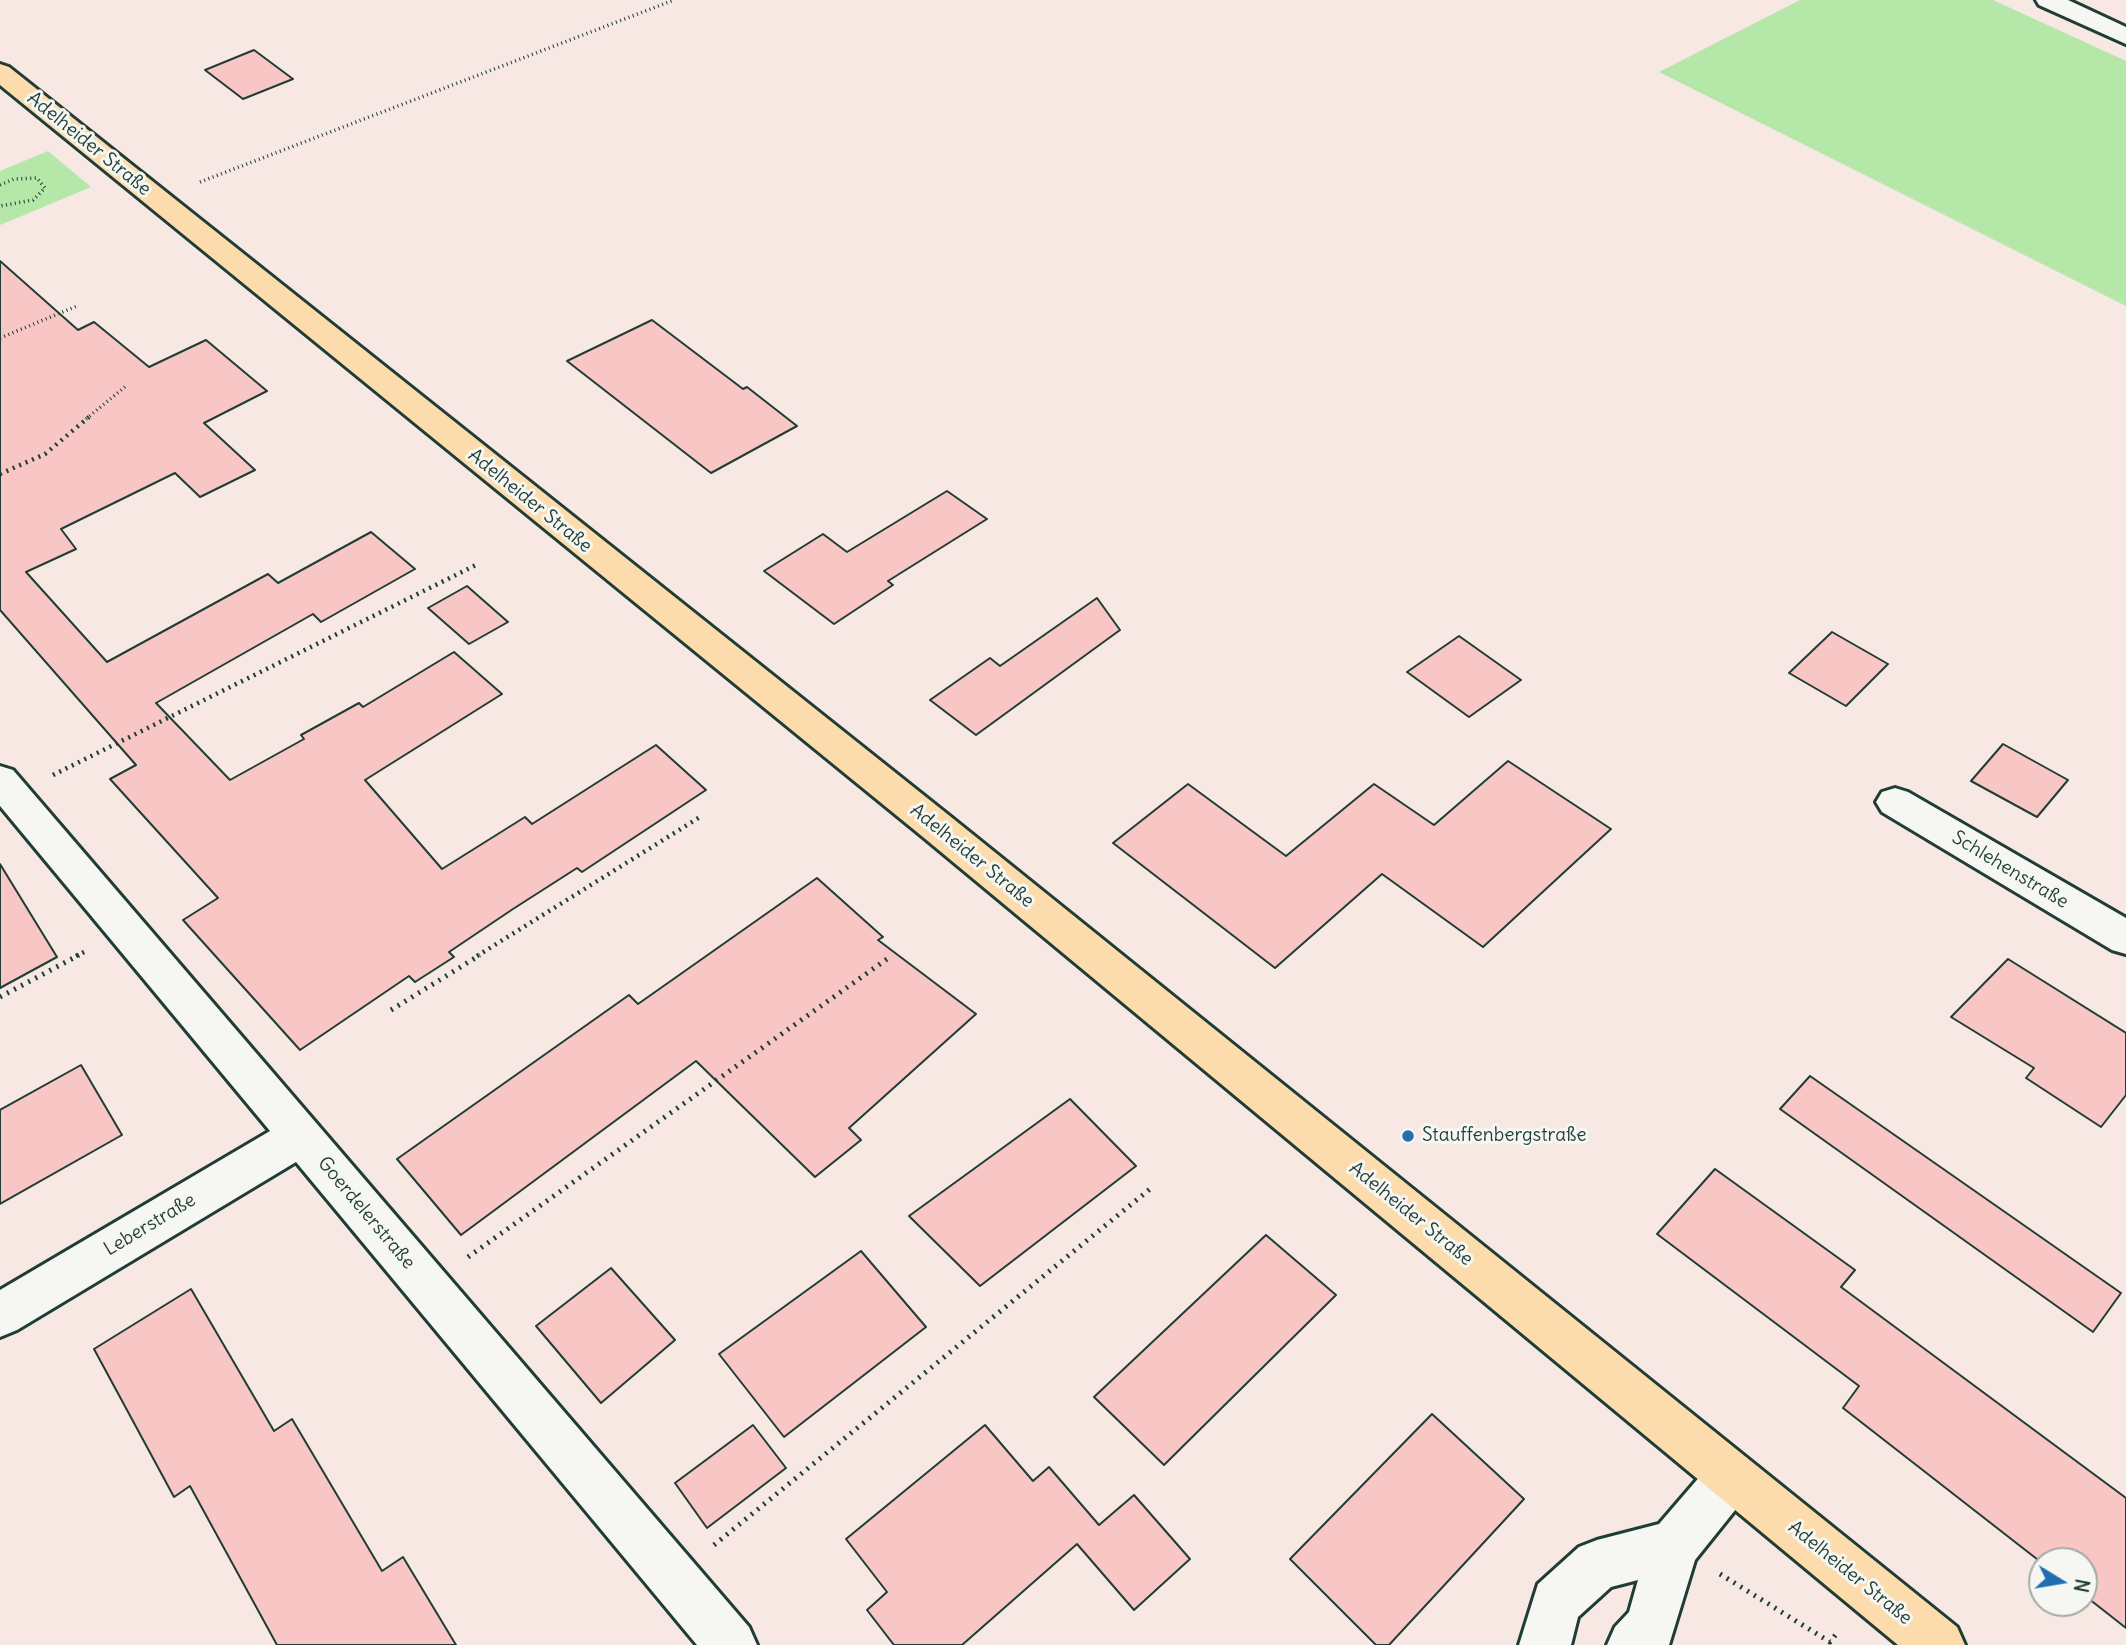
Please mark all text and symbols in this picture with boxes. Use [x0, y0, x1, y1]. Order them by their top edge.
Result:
street label: Adelheider Straße [23, 87, 155, 201]
street label: Adelheider Straße [464, 444, 596, 558]
street label: Adelheider Straße [906, 799, 1038, 913]
street label: Schlehenstraße [1948, 826, 2072, 914]
place label: Stauffenbergstraße [1422, 1125, 1587, 1147]
marker: Stauffenbergstraße [1400, 1128, 1416, 1144]
street label: Goerdelerstraße [312, 1152, 420, 1274]
street label: Adelheider Straße [1345, 1157, 1477, 1271]
street label: Leberstraße [100, 1189, 200, 1261]
street label: Adelheider Straße [1784, 1516, 1916, 1630]
north arrow [2028, 1547, 2098, 1617]
text: N [2069, 1577, 2095, 1594]

